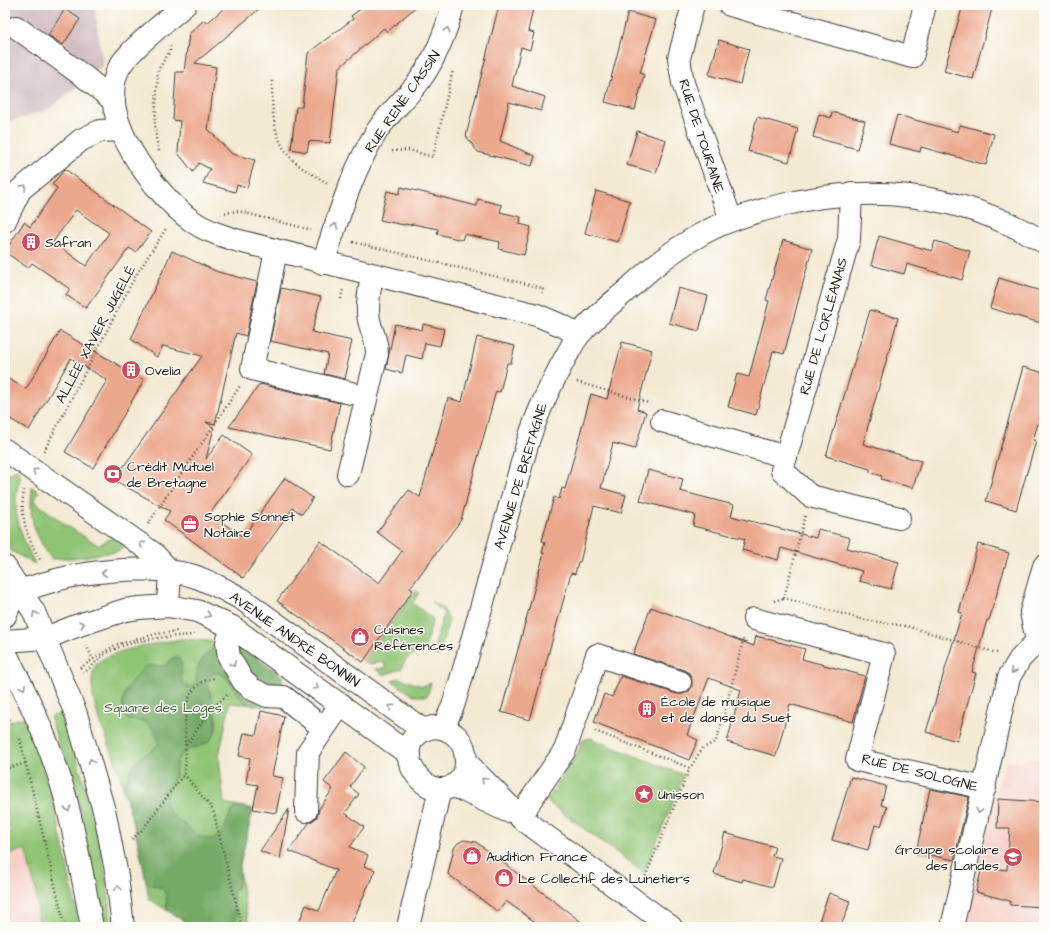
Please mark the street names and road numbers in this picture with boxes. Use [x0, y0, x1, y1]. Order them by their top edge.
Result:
street label: RUE RENÉ CASSIN [360, 46, 446, 157]
street label: RUE DE TOURAINE [673, 77, 729, 197]
street label: RUE DE L'ORLÉANAIS [795, 255, 853, 397]
street label: ALLÉE XAVIER JUGELÉ [51, 261, 141, 407]
street label: AVENUE DE BRETAGNE [489, 400, 553, 552]
street label: AVENUE ANDRÉ BONNIN [225, 587, 364, 693]
street label: RUE DE SOLOGNE [860, 749, 981, 797]

